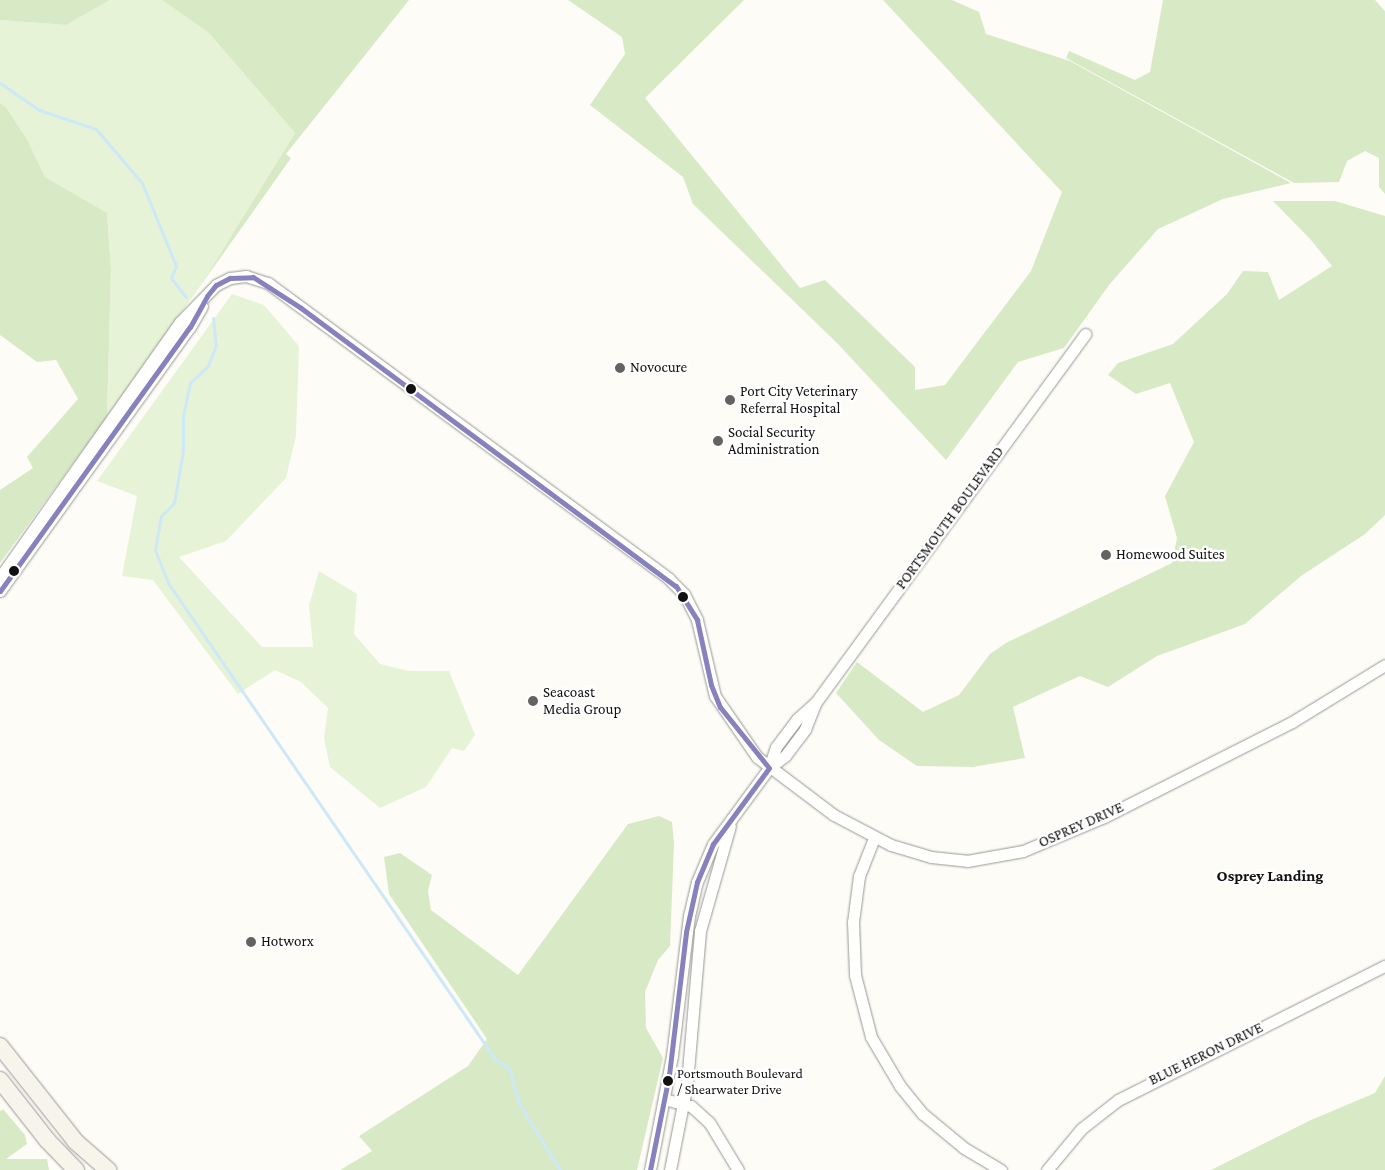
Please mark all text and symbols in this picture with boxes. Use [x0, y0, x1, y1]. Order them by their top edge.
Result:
place label: Novocure [630, 359, 687, 377]
marker: Novocure [614, 362, 626, 374]
place label: Port City Veterinary Referral Hospital [740, 382, 858, 417]
unlabelled marker [406, 384, 416, 394]
marker: Port City Veterinary Referral Hospital [724, 394, 736, 406]
place label: Social Security Administration [728, 423, 820, 458]
marker: Social Security Administration [712, 435, 724, 447]
street label: PORTSMOUTH BOULEVARD [892, 443, 1008, 593]
place label: Homewood Suites [1116, 546, 1225, 564]
marker: Homewood Suites [1100, 549, 1112, 561]
unlabelled marker [9, 566, 19, 576]
unlabelled marker [678, 592, 688, 602]
place label: Seacoast Media Group [543, 683, 621, 718]
marker: Seacoast Media Group [527, 695, 539, 707]
street label: OSPREY DRIVE [1036, 798, 1126, 852]
district label: Osprey Landing [1217, 866, 1323, 886]
place label: Hotworx [261, 933, 314, 951]
marker: Hotworx [245, 936, 257, 948]
street label: BLUE HERON DRIVE [1146, 1019, 1266, 1089]
place label: Portsmouth Boulevard / Shearwater Drive [677, 1065, 803, 1098]
marker: Portsmouth Boulevard / Shearwater Drive [663, 1076, 673, 1086]

